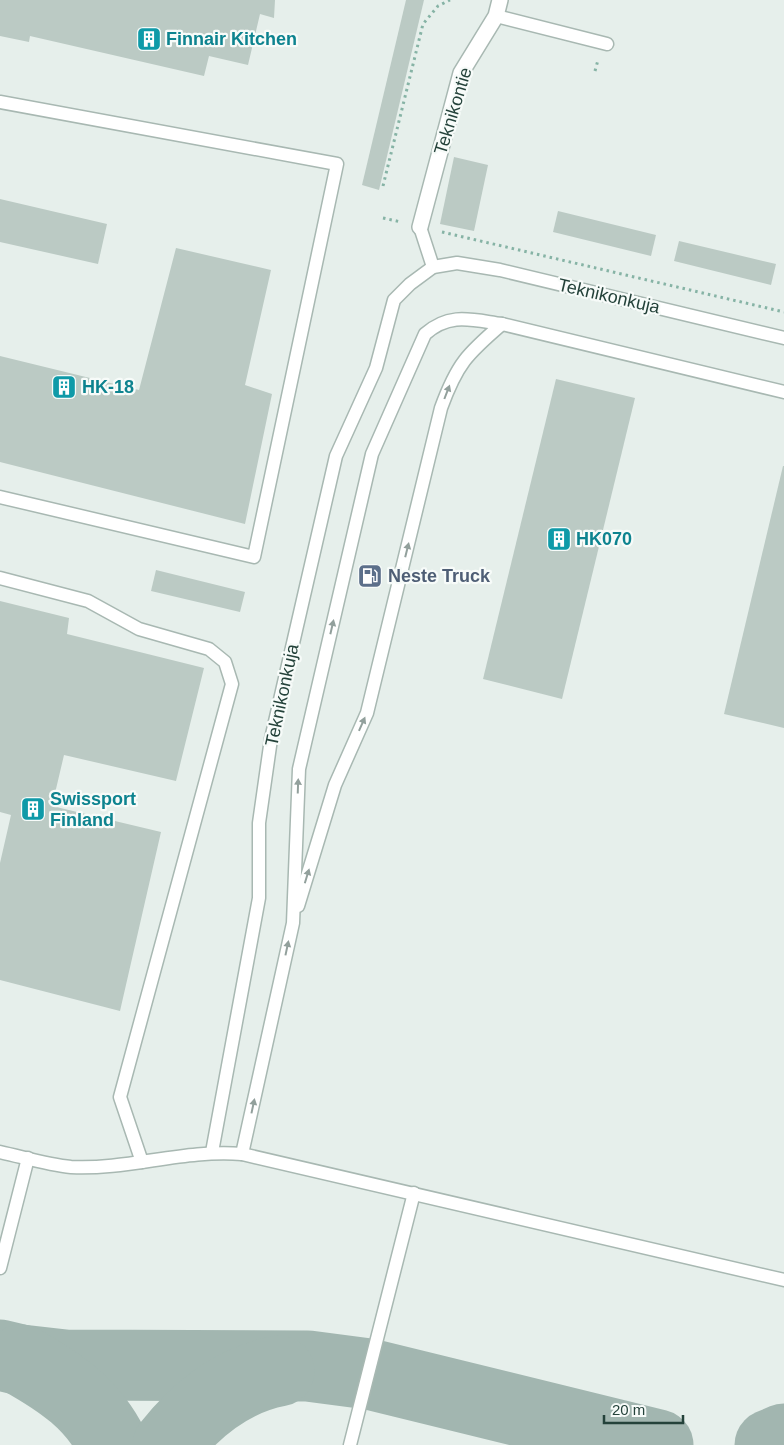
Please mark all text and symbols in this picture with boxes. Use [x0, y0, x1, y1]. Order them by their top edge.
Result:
building icon: Finnair Kitchen [136, 26, 162, 52]
place label: Finnair Kitchen [166, 29, 297, 49]
street label: Teknikontie [430, 65, 476, 157]
street label: Teknikonkuja [556, 275, 663, 318]
building icon: HK-18 [51, 374, 77, 400]
place label: HK-18 [82, 377, 134, 397]
one-way arrow [443, 384, 451, 399]
building icon: HK070 [546, 526, 572, 552]
place label: HK070 [576, 529, 632, 549]
one-way arrow [403, 542, 411, 557]
fuel station icon: Neste Truck [357, 563, 383, 589]
place label: Neste Truck [388, 566, 491, 586]
one-way arrow [328, 619, 336, 635]
street label: Teknikonkuja [261, 641, 303, 748]
one-way arrow [359, 717, 367, 731]
one-way arrow [295, 777, 303, 793]
place label: Swissport Finland [50, 789, 136, 830]
building icon: Swissport Finland [20, 796, 46, 822]
one-way arrow [304, 869, 311, 884]
one-way arrow [284, 939, 292, 955]
one-way arrow [249, 1098, 257, 1114]
scale bar [604, 1392, 683, 1424]
text: 20 m [612, 1401, 645, 1418]

